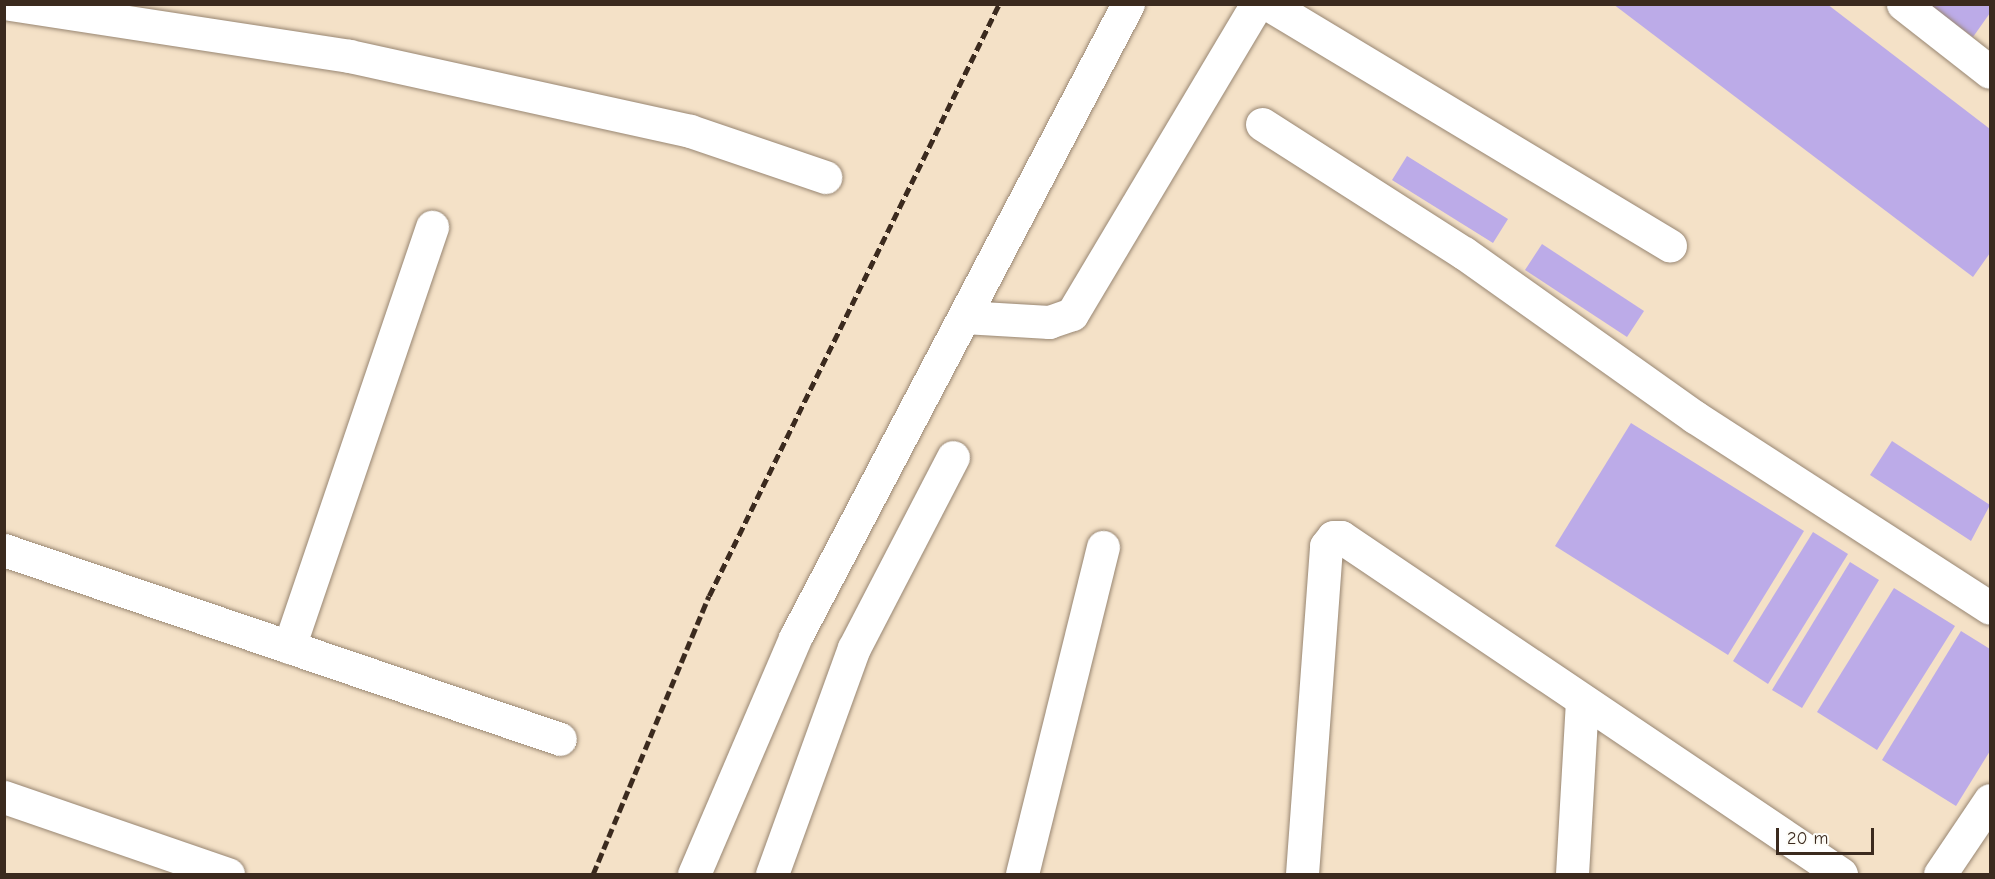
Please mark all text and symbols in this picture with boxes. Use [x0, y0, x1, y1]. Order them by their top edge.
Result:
scale bar [1779, 816, 1876, 854]
text: 20 m [1787, 828, 1828, 849]

